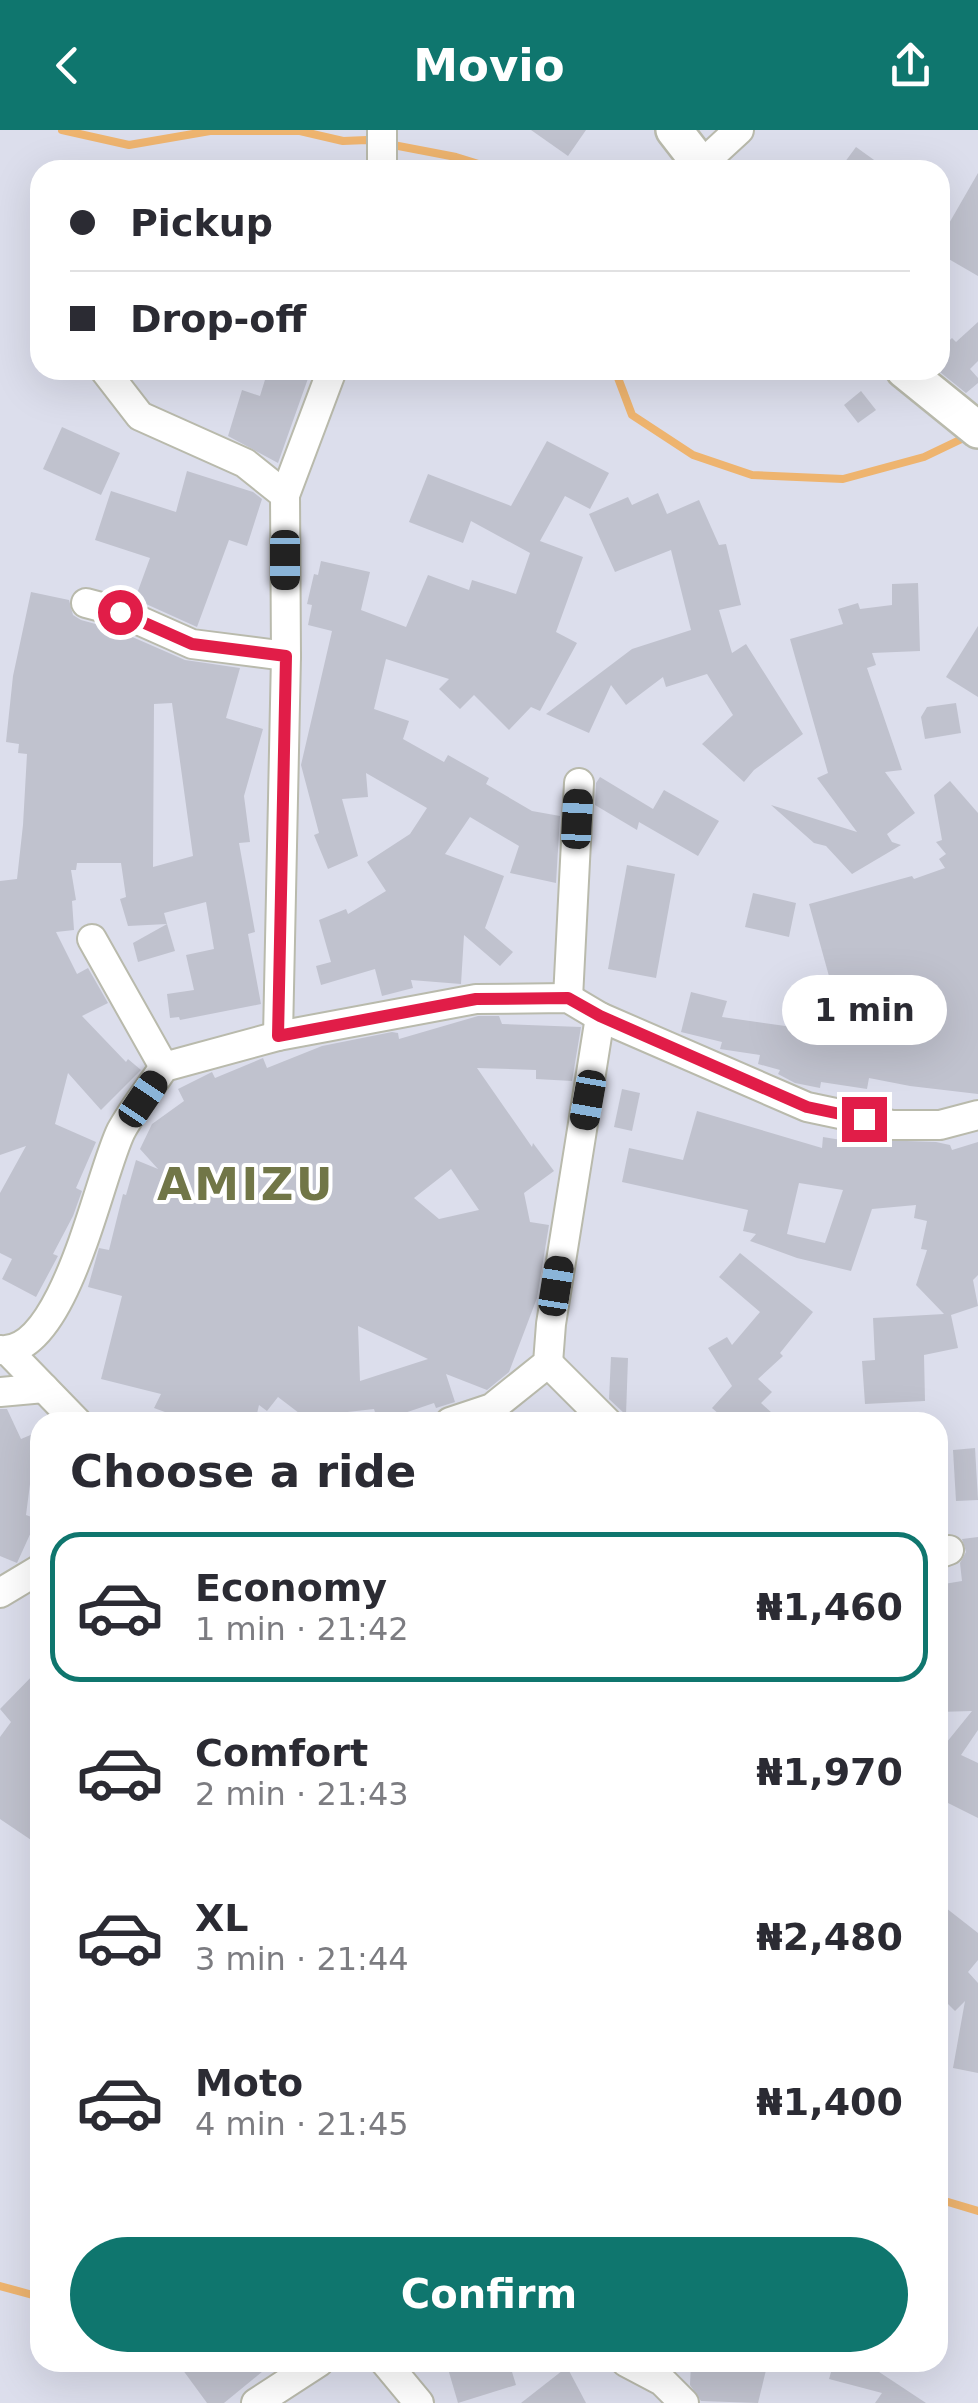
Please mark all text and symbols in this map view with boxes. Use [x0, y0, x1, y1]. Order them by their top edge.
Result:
icon: back [40, 38, 95, 93]
icon: share [883, 38, 938, 93]
text: Movio [413, 39, 565, 92]
text: Pickup [130, 201, 273, 245]
text: Drop-off [130, 297, 306, 341]
car [270, 530, 300, 590]
route start [98, 590, 143, 635]
car [560, 788, 594, 850]
callout: 1 min [782, 974, 946, 1044]
text: 1 min [814, 991, 915, 1029]
car [114, 1066, 172, 1132]
car [568, 1068, 608, 1132]
route end [842, 1097, 887, 1142]
district label: AMIZU [157, 1158, 335, 1211]
car [536, 1254, 576, 1318]
text: Choose a ride [70, 1445, 416, 1498]
icon: car [75, 1562, 165, 1652]
text: Economy [195, 1566, 387, 1610]
text: ₦1,460 [756, 1585, 903, 1629]
text: 1 min · 21:42 [195, 1610, 409, 1648]
icon: car [75, 1727, 165, 1817]
text: Comfort [195, 1731, 368, 1775]
text: ₦1,970 [756, 1750, 903, 1794]
text: 2 min · 21:43 [195, 1775, 409, 1813]
icon: car [75, 1892, 165, 1982]
text: XL [195, 1896, 249, 1940]
text: ₦2,480 [756, 1915, 903, 1959]
text: 3 min · 21:44 [195, 1940, 409, 1978]
icon: car [75, 2057, 165, 2147]
text: Moto [195, 2061, 303, 2105]
text: ₦1,400 [756, 2080, 903, 2124]
text: 4 min · 21:45 [195, 2105, 409, 2143]
button: Confirm [70, 2237, 908, 2352]

